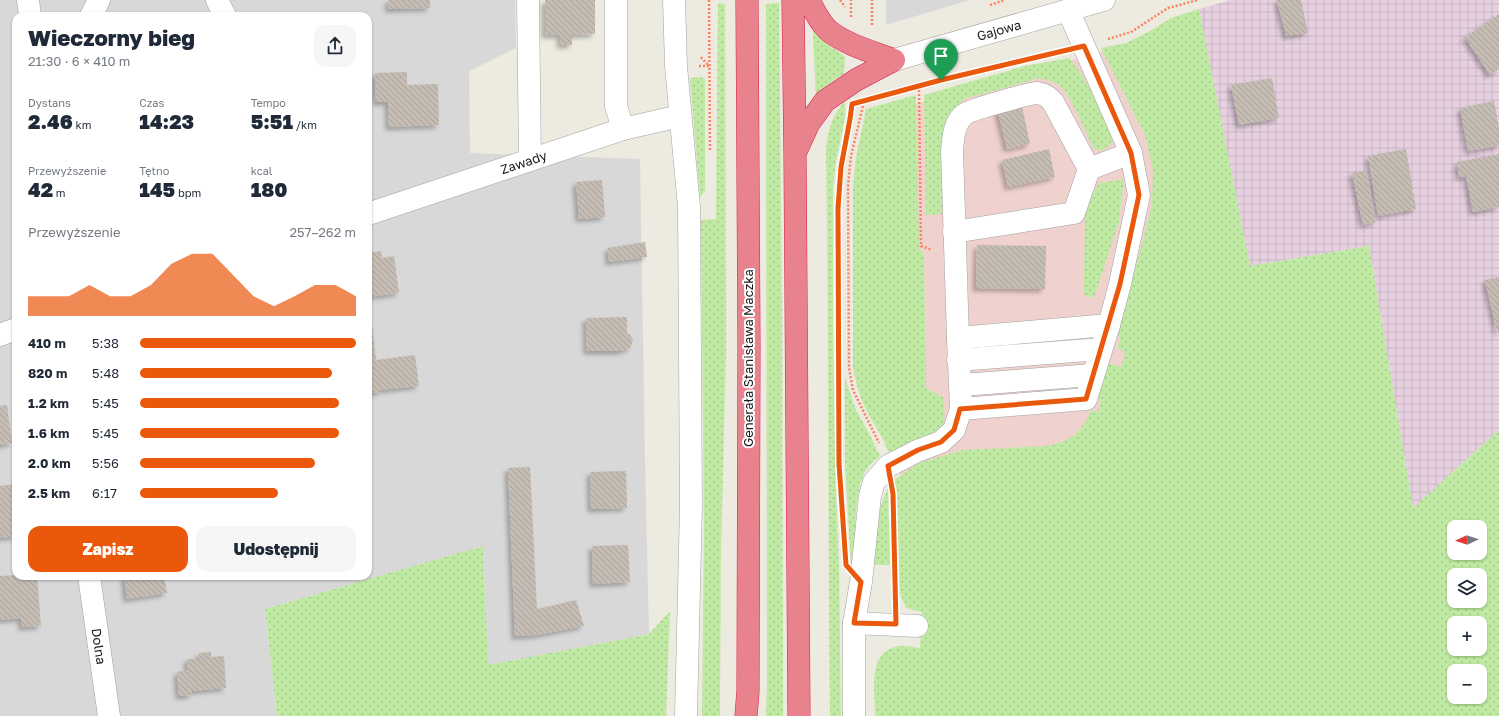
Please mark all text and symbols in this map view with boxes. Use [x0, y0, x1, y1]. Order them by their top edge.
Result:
street label: Gajowa [975, 16, 1023, 44]
text: Wieczorny bieg [28, 24, 195, 51]
button: share [314, 25, 356, 67]
pin [924, 39, 958, 80]
icon: arrive [930, 45, 952, 67]
text: 21:30 · 6 × 410 m [28, 53, 130, 69]
text: Dystans [28, 96, 71, 109]
text: Czas [139, 96, 164, 109]
text: Tempo [251, 96, 286, 109]
text: 2.46 [28, 109, 73, 133]
text: 14:23 [139, 109, 194, 133]
text: 5:51 [251, 109, 293, 133]
text: km [73, 118, 91, 131]
text: /km [293, 118, 317, 131]
street label: Zawady [498, 147, 550, 177]
text: Przewyższenie [28, 164, 106, 177]
text: Tętno [139, 164, 169, 177]
text: kcal [251, 164, 272, 177]
text: 42 [28, 177, 53, 201]
text: 145 [139, 177, 175, 201]
text: 180 [251, 177, 288, 201]
text: m [53, 186, 66, 199]
text: bpm [175, 186, 201, 199]
text: Przewyższenie [28, 224, 121, 240]
text: 257–262 m [289, 224, 356, 240]
street label: Generała Stanisława Maczka [740, 269, 756, 447]
text: 410 m [28, 335, 66, 351]
text: 5:38 [92, 335, 119, 351]
text: 820 m [28, 365, 67, 381]
text: 5:48 [92, 365, 119, 381]
text: 1.2 km [28, 395, 69, 411]
text: 5:45 [92, 395, 119, 411]
text: 1.6 km [28, 425, 69, 441]
text: 5:45 [92, 425, 119, 441]
text: 2.0 km [28, 455, 71, 471]
text: 5:56 [92, 455, 119, 471]
text: 2.5 km [28, 485, 70, 501]
text: 6:17 [92, 485, 117, 501]
north arrow [1447, 520, 1487, 560]
map controls [1447, 520, 1487, 704]
button: Zapisz [28, 526, 188, 572]
button: Udostępnij [196, 526, 356, 572]
button: layers [1447, 568, 1487, 608]
button: + [1447, 616, 1487, 656]
street label: Dolna [89, 627, 110, 665]
button: − [1447, 664, 1487, 704]

